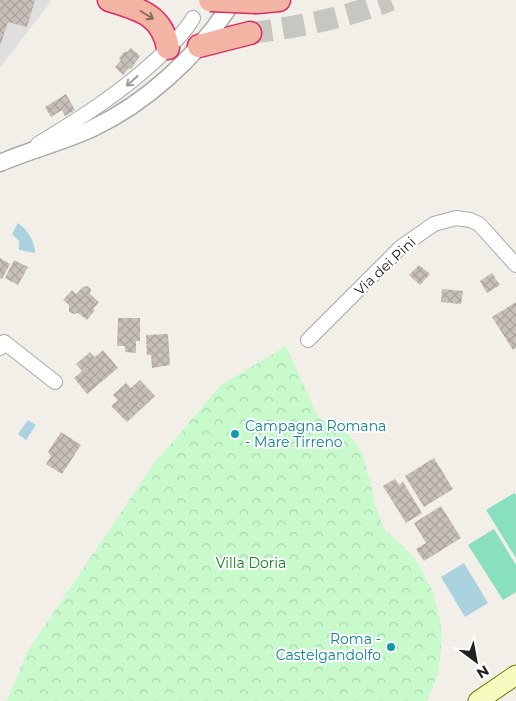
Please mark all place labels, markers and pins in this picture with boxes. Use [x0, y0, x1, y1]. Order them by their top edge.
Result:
place label: Campagna Romana - Mare Tirreno [245, 417, 386, 451]
marker: Campagna Romana - Mare Tirreno [229, 428, 241, 440]
place label: Roma - Castelgandolfo [276, 630, 381, 664]
marker: Roma - Castelgandolfo [385, 641, 397, 653]

